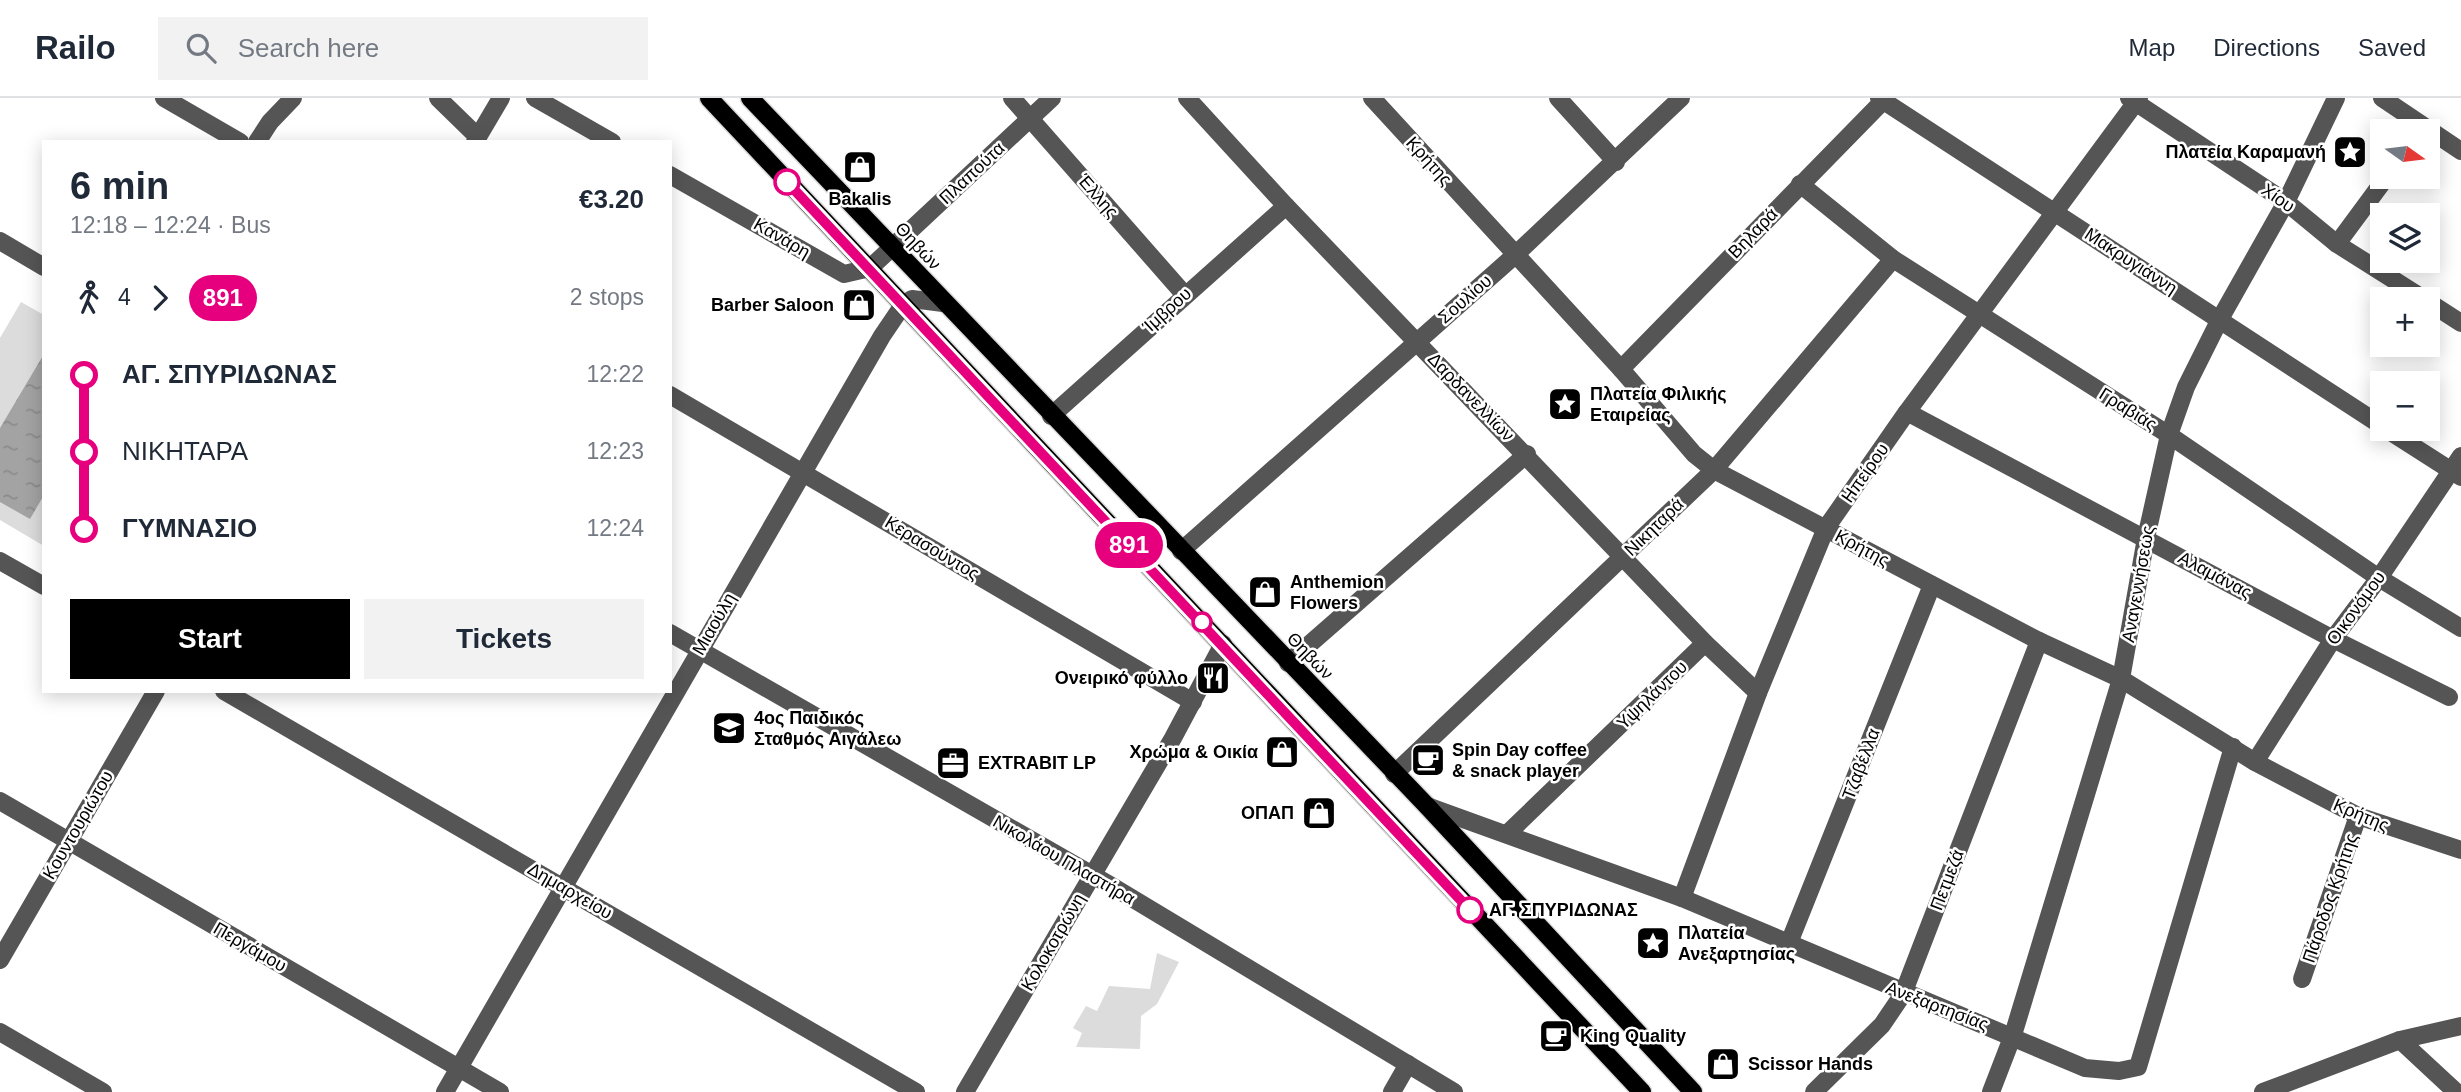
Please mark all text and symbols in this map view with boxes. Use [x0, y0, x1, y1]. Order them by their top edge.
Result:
search box [158, 17, 648, 80]
text: Railo [35, 29, 116, 66]
icon: search [182, 29, 220, 67]
text: Search here [238, 33, 379, 63]
text: Map [2129, 34, 2175, 61]
text: Directions [2213, 34, 2320, 61]
text: Saved [2358, 34, 2426, 61]
north arrow [2370, 119, 2440, 189]
map controls [2370, 119, 2440, 441]
street label: Κρήτης [1402, 133, 1456, 189]
place icon: Πλατεία Καραμανή [2331, 133, 2369, 171]
street label: Πλαπούτα [935, 138, 1009, 208]
place label: Πλατεία Καραμανή [2166, 142, 2326, 162]
shop icon: Bakalis [841, 148, 879, 186]
text: 6 min [70, 165, 169, 207]
unlabelled marker [774, 169, 800, 195]
street label: Έλλης [1073, 170, 1122, 222]
street label: Χίου [2258, 180, 2298, 216]
text: €3.20 [579, 184, 644, 214]
place label: Bakalis [828, 189, 892, 209]
button: layers [2370, 203, 2440, 273]
street label: Βηλαρά [1724, 204, 1782, 262]
text: 12:18 – 12:24 · Bus [70, 212, 271, 238]
street label: Κανάρη [750, 214, 814, 262]
street label: Θηβών [891, 218, 945, 274]
street label: Μακρυγιάννη [2081, 224, 2181, 298]
street label: Σουλίου [1434, 271, 1496, 327]
icon: walk [70, 279, 108, 317]
icon: forward [141, 279, 179, 317]
street label: Ίμβρου [1138, 283, 1195, 337]
text: 4 [118, 284, 131, 310]
text: 891 [203, 284, 243, 311]
text: 2 stops [570, 284, 644, 310]
shop icon: Barber Saloon [840, 286, 878, 324]
button: + [2370, 287, 2440, 357]
place label: Barber Saloon [711, 295, 834, 315]
street label: Δαρδανελλίων [1424, 349, 1518, 445]
text: ΑΓ. ΣΠΥΡΙΔΩΝΑΣ [122, 359, 337, 389]
text: 12:22 [586, 361, 644, 387]
button: − [2370, 371, 2440, 441]
place label: Πλατεία Φιλικής Εταιρείας [1590, 384, 1727, 425]
street label: Γραβιάς [2096, 384, 2161, 435]
place icon: Πλατεία Φιλικής Εταιρείας [1546, 385, 1584, 423]
text: ΝΙΚΗΤΑΡΑ [122, 436, 248, 466]
text: 12:23 [586, 438, 644, 464]
street label: Ηπείρου [1837, 440, 1893, 506]
street label: Νικηταρά [1620, 494, 1688, 560]
street label: Κερασούντος [881, 512, 983, 584]
text: ΓΥΜΝΑΣΙΟ [122, 513, 257, 543]
text: 12:24 [586, 515, 644, 541]
line badge: 891 [1089, 522, 1169, 568]
street label: Αναγεννήσεως [2118, 524, 2158, 644]
street label: Κρήτης [1832, 526, 1893, 571]
text: 891 [1109, 531, 1149, 558]
street label: Αλαμάνας [2175, 547, 2255, 603]
street label: Οικονόμου [2323, 567, 2389, 649]
place label: Anthemion Flowers [1290, 572, 1384, 613]
shop icon: Anthemion Flowers [1246, 573, 1284, 611]
street label: Μιαούλη [688, 589, 740, 659]
button: Start [70, 599, 350, 679]
button: Tickets [364, 599, 644, 679]
unlabelled marker [1192, 612, 1212, 632]
street label: Θηβών [1283, 628, 1337, 684]
street label: Υψηλάντου [1613, 657, 1691, 733]
restaurant icon: Ονειρικό φύλλο [1194, 659, 1232, 697]
place label: Ονειρικό φύλλο [1055, 668, 1188, 688]
place label: 4ος Παιδικός Σταθμός Αιγάλεω [754, 708, 901, 749]
school or university icon: 4ος Παιδικός Σταθμός Αιγάλεω [710, 709, 748, 747]
street label: Τζαβέλλα [1838, 726, 1884, 802]
shop icon: Χρώμα & Οικία [1263, 733, 1301, 771]
place label: Spin Day coffee & snack player [1452, 740, 1587, 781]
cafe icon: Spin Day coffee & snack player [1409, 741, 1447, 779]
place label: Χρώμα & Οικία [1129, 742, 1258, 762]
office icon: EXTRABIT LP [934, 744, 972, 782]
place label: EXTRABIT LP [978, 753, 1096, 773]
street label: Κουντουριώτου [39, 767, 117, 883]
shop icon: ΟΠΑΠ [1300, 794, 1338, 832]
street label: Κρήτης [2330, 794, 2392, 836]
place label: ΟΠΑΠ [1241, 803, 1294, 823]
street label: Νικολάου Πλαστήρα [990, 811, 1138, 909]
street label: Πάροδος Κρήτης [2299, 830, 2362, 965]
street label: Πετμεζά [1926, 847, 1968, 913]
street label: Δημαρχείου [524, 859, 616, 923]
street label: Κολοκοτρώνη [1017, 890, 1089, 994]
marker: ΑΓ. ΣΠΥΡΙΔΩΝΑΣ [1457, 897, 1483, 923]
place label: ΑΓ. ΣΠΥΡΙΔΩΝΑΣ [1489, 900, 1638, 920]
street label: Περγάμου [210, 918, 290, 976]
place label: Πλατεία Ανεξαρτησίας [1678, 923, 1795, 965]
place icon: Πλατεία Ανεξαρτησίας [1634, 924, 1672, 962]
street label: Ανεξαρτησίας [1883, 977, 1991, 1035]
cafe icon: King Quality [1537, 1017, 1575, 1055]
place label: King Quality [1580, 1026, 1686, 1046]
shop icon: Scissor Hands [1704, 1045, 1742, 1083]
place label: Scissor Hands [1748, 1054, 1873, 1074]

